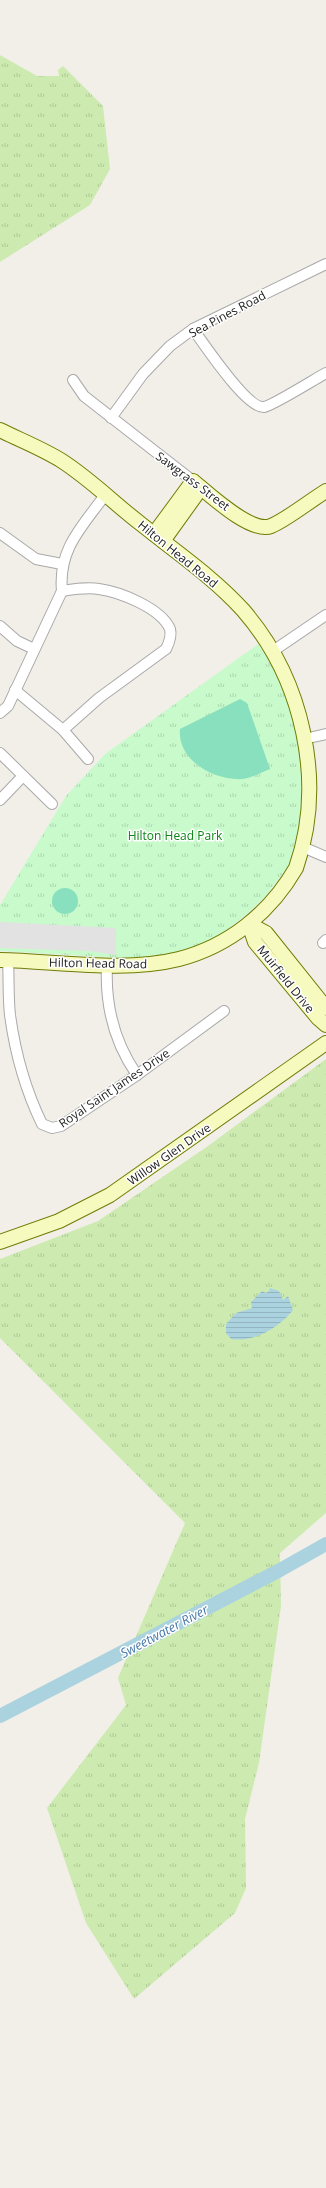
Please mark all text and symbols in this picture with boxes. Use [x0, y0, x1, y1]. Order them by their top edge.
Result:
street label: Sea Pines Road [186, 287, 268, 341]
street label: Sawgrass Street [152, 448, 234, 514]
street label: Hilton Head Road [134, 516, 222, 592]
park label: Hilton Head Park [128, 827, 223, 844]
street label: Muirfield Drive [253, 941, 319, 1017]
street label: Hilton Head Road [49, 954, 147, 972]
street label: Royal Saint James Drive [55, 1044, 173, 1132]
street label: Willow Glen Drive [124, 1119, 214, 1189]
water label: Sweetwater River [117, 1600, 212, 1662]

